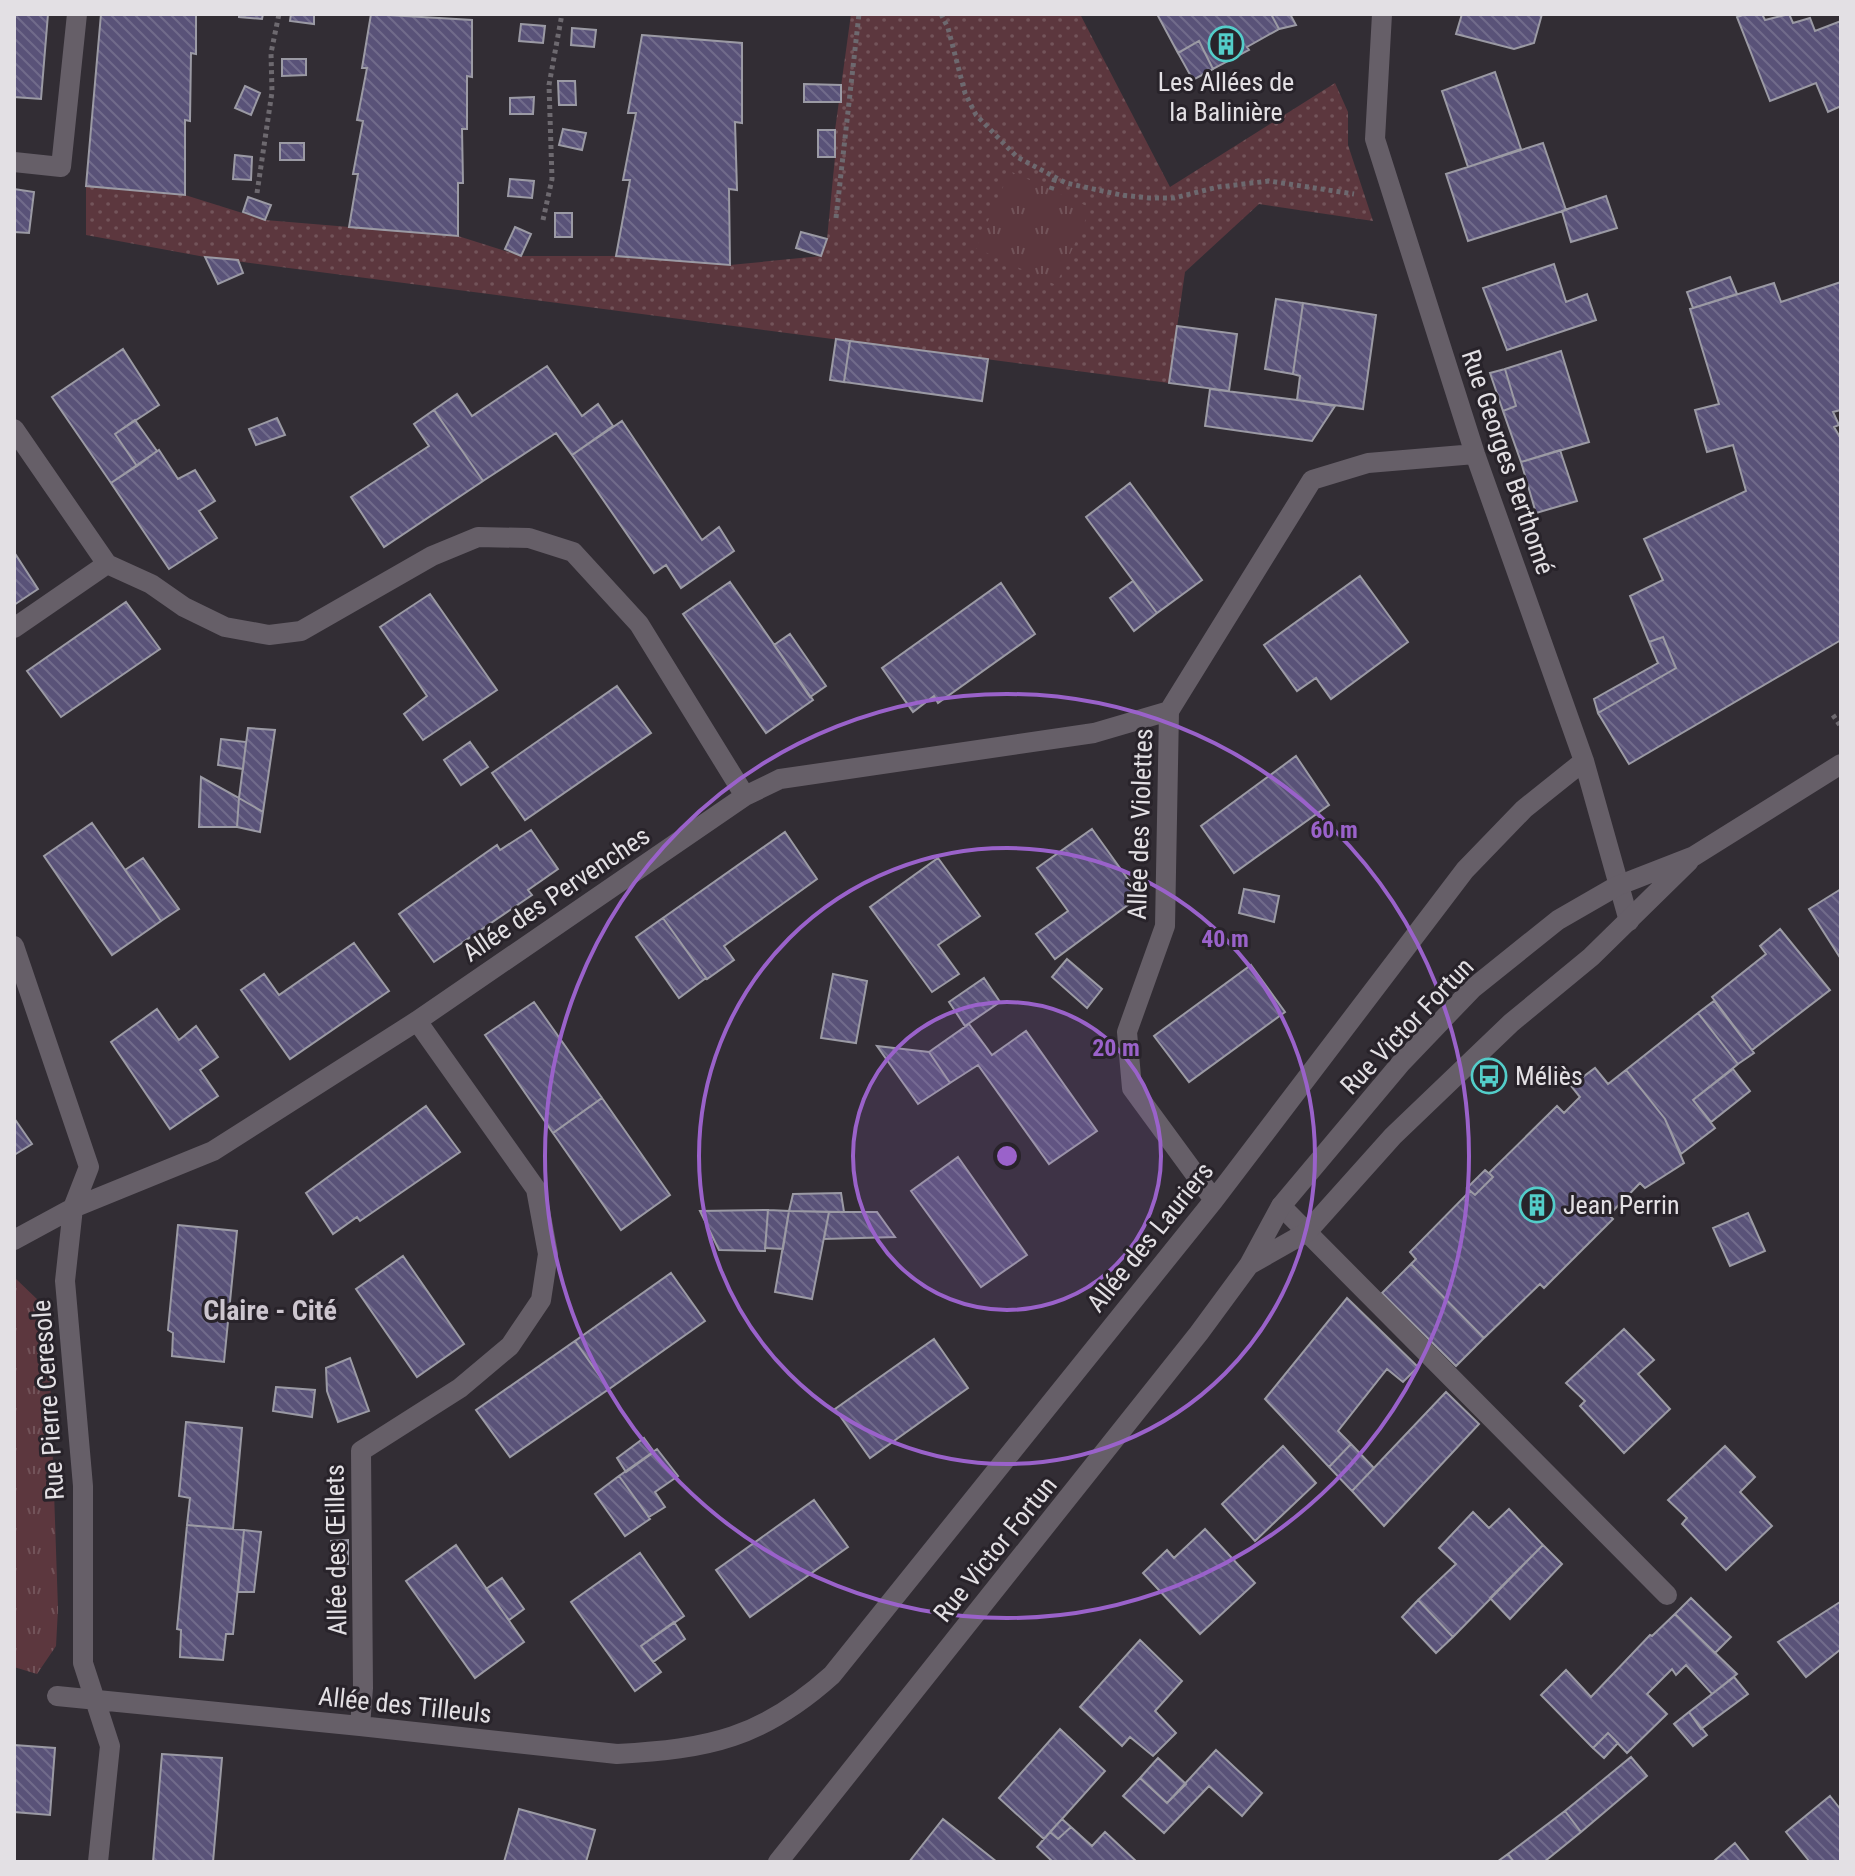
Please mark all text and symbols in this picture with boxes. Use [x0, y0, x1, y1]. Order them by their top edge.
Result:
building icon: Les Allées de la Balinière [1207, 25, 1245, 63]
place label: Les Allées de la Balinière [1158, 67, 1294, 127]
street label: Rue Georges Berthomé [1455, 346, 1561, 578]
street label: Allée des Violettes [1122, 728, 1158, 920]
text: 60 m [1310, 816, 1358, 844]
street label: Allée des Pervenches [457, 820, 655, 968]
text: 40 m [1201, 925, 1249, 953]
street label: Rue Victor Fortun [1334, 952, 1480, 1100]
text: 20 m [1092, 1034, 1140, 1062]
bus stop icon: Méliès [1470, 1057, 1508, 1095]
place label: Méliès [1515, 1061, 1583, 1091]
centre of rings [993, 1142, 1021, 1170]
street label: Allée des Lauriers [1081, 1156, 1219, 1318]
building icon: Jean Perrin [1518, 1186, 1556, 1224]
place label: Jean Perrin [1563, 1190, 1680, 1220]
district label: Claire - Cité [203, 1294, 337, 1327]
street label: Rue Pierre Ceresole [26, 1299, 70, 1501]
street label: Allée des Œillets [320, 1464, 352, 1636]
street label: Rue Victor Fortun [927, 1470, 1063, 1628]
street label: Allée des Tilleuls [317, 1681, 493, 1729]

